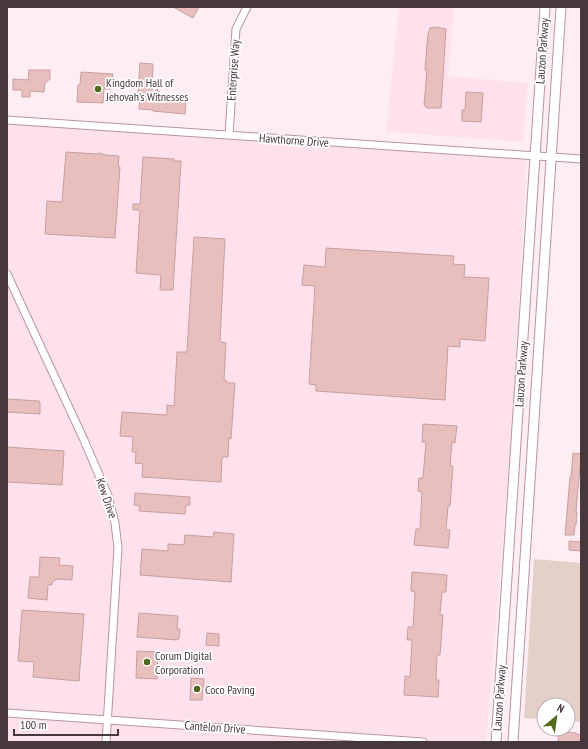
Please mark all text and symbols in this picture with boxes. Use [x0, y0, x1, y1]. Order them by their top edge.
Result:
street label: Lauzon Parkway [532, 17, 552, 85]
street label: Enterprise Way [223, 38, 243, 101]
place label: Kingdom Hall of Jehovah's Witnesses [105, 75, 188, 104]
marker: Kingdom Hall of Jehovah's Witnesses [93, 84, 103, 94]
street label: Hawthorne Drive [259, 130, 329, 150]
street label: Lauzon Parkway [511, 340, 531, 408]
street label: Kew Drive [93, 476, 121, 520]
place label: Corum Digital Corporation [155, 648, 212, 677]
marker: Corum Digital Corporation [142, 657, 152, 667]
street label: Lauzon Parkway [489, 664, 509, 732]
place label: Coco Paving [205, 682, 255, 697]
marker: Coco Paving [192, 684, 202, 694]
north arrow [536, 697, 576, 737]
text: N [555, 701, 567, 716]
scale bar [14, 711, 118, 737]
text: 100 m [20, 717, 47, 732]
street label: Cantelon Drive [184, 717, 246, 737]

